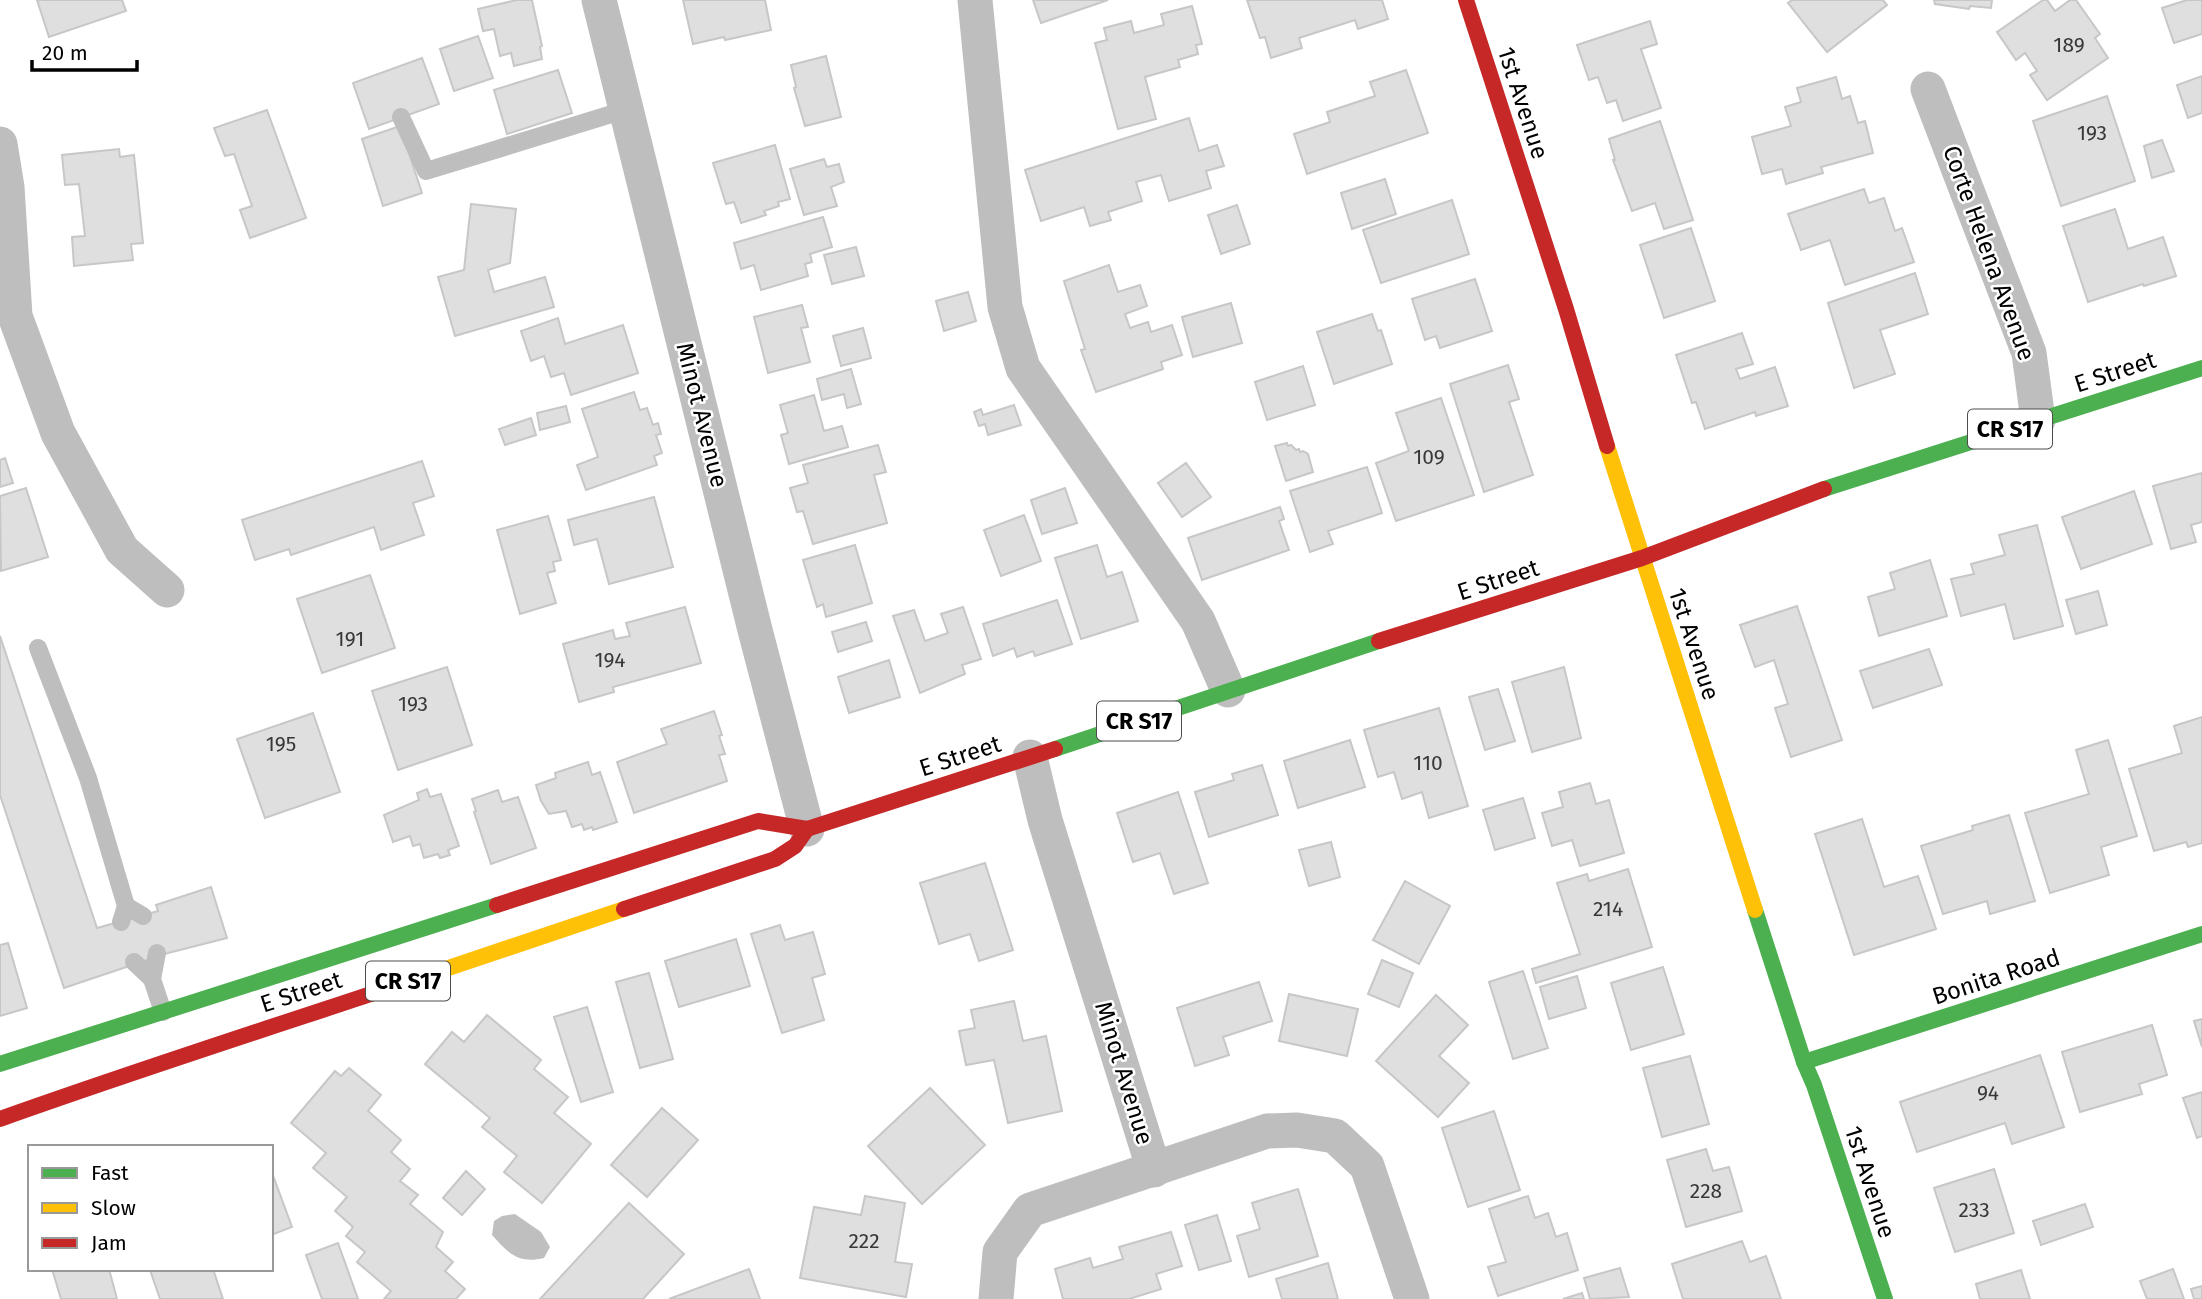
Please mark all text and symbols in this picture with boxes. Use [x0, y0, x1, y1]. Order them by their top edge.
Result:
scale bar [32, 28, 136, 72]
house number: 189 [2053, 32, 2085, 58]
text: 20 m [42, 40, 88, 66]
street label: 1st Avenue [1492, 43, 1554, 163]
house number: 193 [2077, 120, 2107, 146]
street label: Corte Helena Avenue [1937, 142, 2041, 364]
street label: Minot Avenue [670, 340, 734, 490]
street label: E Street [2071, 346, 2160, 398]
road number: CR S17 [1968, 410, 2052, 448]
house number: 109 [1413, 444, 1445, 470]
street label: E Street [1454, 554, 1543, 606]
street label: 1st Avenue [1663, 584, 1725, 704]
house number: 191 [336, 626, 364, 652]
house number: 194 [594, 647, 626, 673]
house number: 193 [398, 691, 428, 717]
road number: CR S17 [1097, 702, 1181, 740]
street label: E Street [916, 730, 1005, 782]
house number: 195 [266, 731, 296, 757]
house number: 110 [1413, 750, 1443, 776]
house number: 214 [1593, 896, 1623, 922]
street label: Bonita Road [1929, 943, 2063, 1011]
road number: CR S17 [366, 962, 450, 1000]
street label: E Street [257, 966, 346, 1018]
street label: Minot Avenue [1089, 998, 1159, 1148]
house number: 94 [1977, 1080, 1999, 1106]
street label: 1st Avenue [1839, 1122, 1901, 1242]
legend [28, 1145, 273, 1271]
text: Fast [91, 1160, 129, 1186]
house number: 228 [1690, 1178, 1722, 1204]
text: Slow [91, 1195, 136, 1221]
house number: 233 [1958, 1197, 1990, 1223]
house number: 222 [848, 1228, 880, 1254]
text: Jam [91, 1230, 127, 1256]

